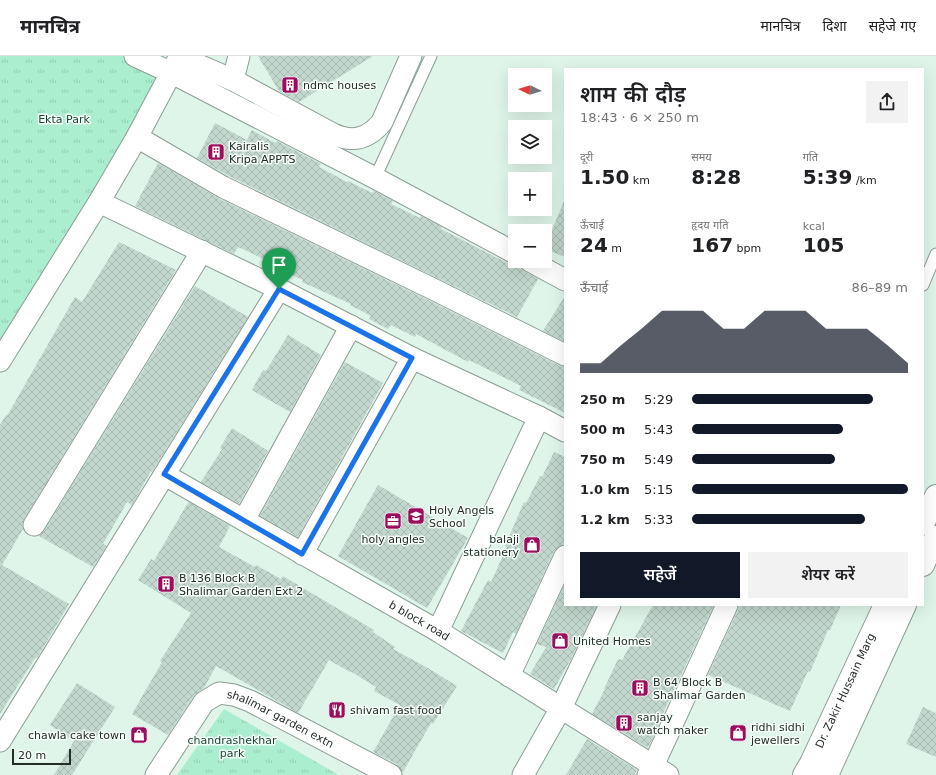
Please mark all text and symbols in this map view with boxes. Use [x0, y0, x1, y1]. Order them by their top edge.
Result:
text: मानचित्र [20, 15, 80, 37]
text: मानचित्र [760, 18, 800, 34]
text: दिशा [822, 18, 847, 34]
text: सहेजे गए [869, 18, 916, 34]
north arrow [508, 68, 552, 112]
map controls [508, 68, 552, 268]
building icon: ndmc houses [280, 75, 300, 95]
place label: ndmc houses [303, 79, 376, 92]
button: share [866, 81, 908, 123]
text: शाम की दौड़ [580, 82, 686, 107]
text: 18:43 · 6 × 250 m [580, 110, 699, 125]
park label: Ekta Park [38, 113, 90, 126]
button: layers [508, 120, 552, 164]
place label: Kairalis Kripa APPTS [229, 140, 296, 166]
building icon: Kairalis Kripa APPTS [206, 142, 226, 162]
text: दूरी [580, 151, 593, 164]
text: समय [691, 151, 712, 164]
text: गति [803, 151, 818, 164]
text: 1.50 [580, 165, 629, 189]
text: 8:28 [691, 165, 741, 189]
text: 5:39 [803, 165, 852, 189]
button: + [508, 172, 552, 216]
text: km [629, 174, 650, 187]
text: /km [852, 174, 877, 187]
text: ऊँचाई [580, 219, 604, 232]
text: हृदय गति [691, 219, 728, 232]
text: kcal [803, 220, 825, 233]
button: − [508, 224, 552, 268]
text: 24 [580, 233, 608, 257]
text: 167 [691, 233, 733, 257]
text: 105 [803, 233, 844, 257]
text: m [608, 242, 622, 255]
text: bpm [733, 242, 761, 255]
pin [262, 248, 296, 289]
icon: arrive [268, 254, 290, 276]
text: ऊँचाई [580, 280, 608, 295]
text: 86–89 m [852, 280, 908, 295]
text: 250 m [580, 392, 625, 407]
text: 5:29 [644, 392, 673, 407]
text: 500 m [580, 422, 625, 437]
text: 5:43 [644, 422, 673, 437]
text: 750 m [580, 452, 625, 467]
text: 5:49 [644, 452, 673, 467]
text: 1.0 km [580, 482, 630, 497]
text: 5:15 [644, 482, 673, 497]
place label: Holy Angels School [429, 504, 494, 530]
school or university icon: Holy Angels School [406, 506, 426, 526]
office icon: holy angles [383, 511, 403, 531]
text: 1.2 km [580, 512, 630, 527]
text: 5:33 [644, 512, 673, 527]
place label: holy angles [361, 533, 425, 546]
place label: balaji stationery [463, 533, 519, 559]
shop icon: balaji stationery [522, 535, 542, 555]
button: सहेजें [580, 552, 740, 598]
button: शेयर करें [748, 552, 908, 598]
place label: B 136 Block B Shalimar Garden Ext 2 [179, 572, 303, 598]
building icon: B 136 Block B Shalimar Garden Ext 2 [156, 574, 176, 594]
street label: b block road [387, 598, 452, 643]
shop icon: United Homes [550, 631, 570, 651]
street label: Dr. Zakir Hussain Marg [813, 631, 877, 750]
place label: United Homes [573, 635, 651, 648]
place label: B 64 Block B Shalimar Garden [653, 676, 746, 702]
building icon: B 64 Block B Shalimar Garden [630, 678, 650, 698]
street label: shalimar garden extn [226, 688, 336, 750]
restaurant icon: shivam fast food [327, 700, 347, 720]
place label: shivam fast food [350, 704, 442, 717]
place label: sanjay watch maker [637, 711, 709, 737]
building icon: sanjay watch maker [614, 713, 634, 733]
place label: ridhi sidhi jewellers [750, 721, 805, 747]
shop icon: ridhi sidhi jewellers [728, 723, 748, 743]
shop icon: chawla cake town [129, 725, 149, 745]
place label: chawla cake town [28, 729, 126, 742]
park label: chandrashekhar park [187, 734, 277, 760]
scale bar [12, 747, 71, 766]
text: 20 m [18, 749, 46, 762]

